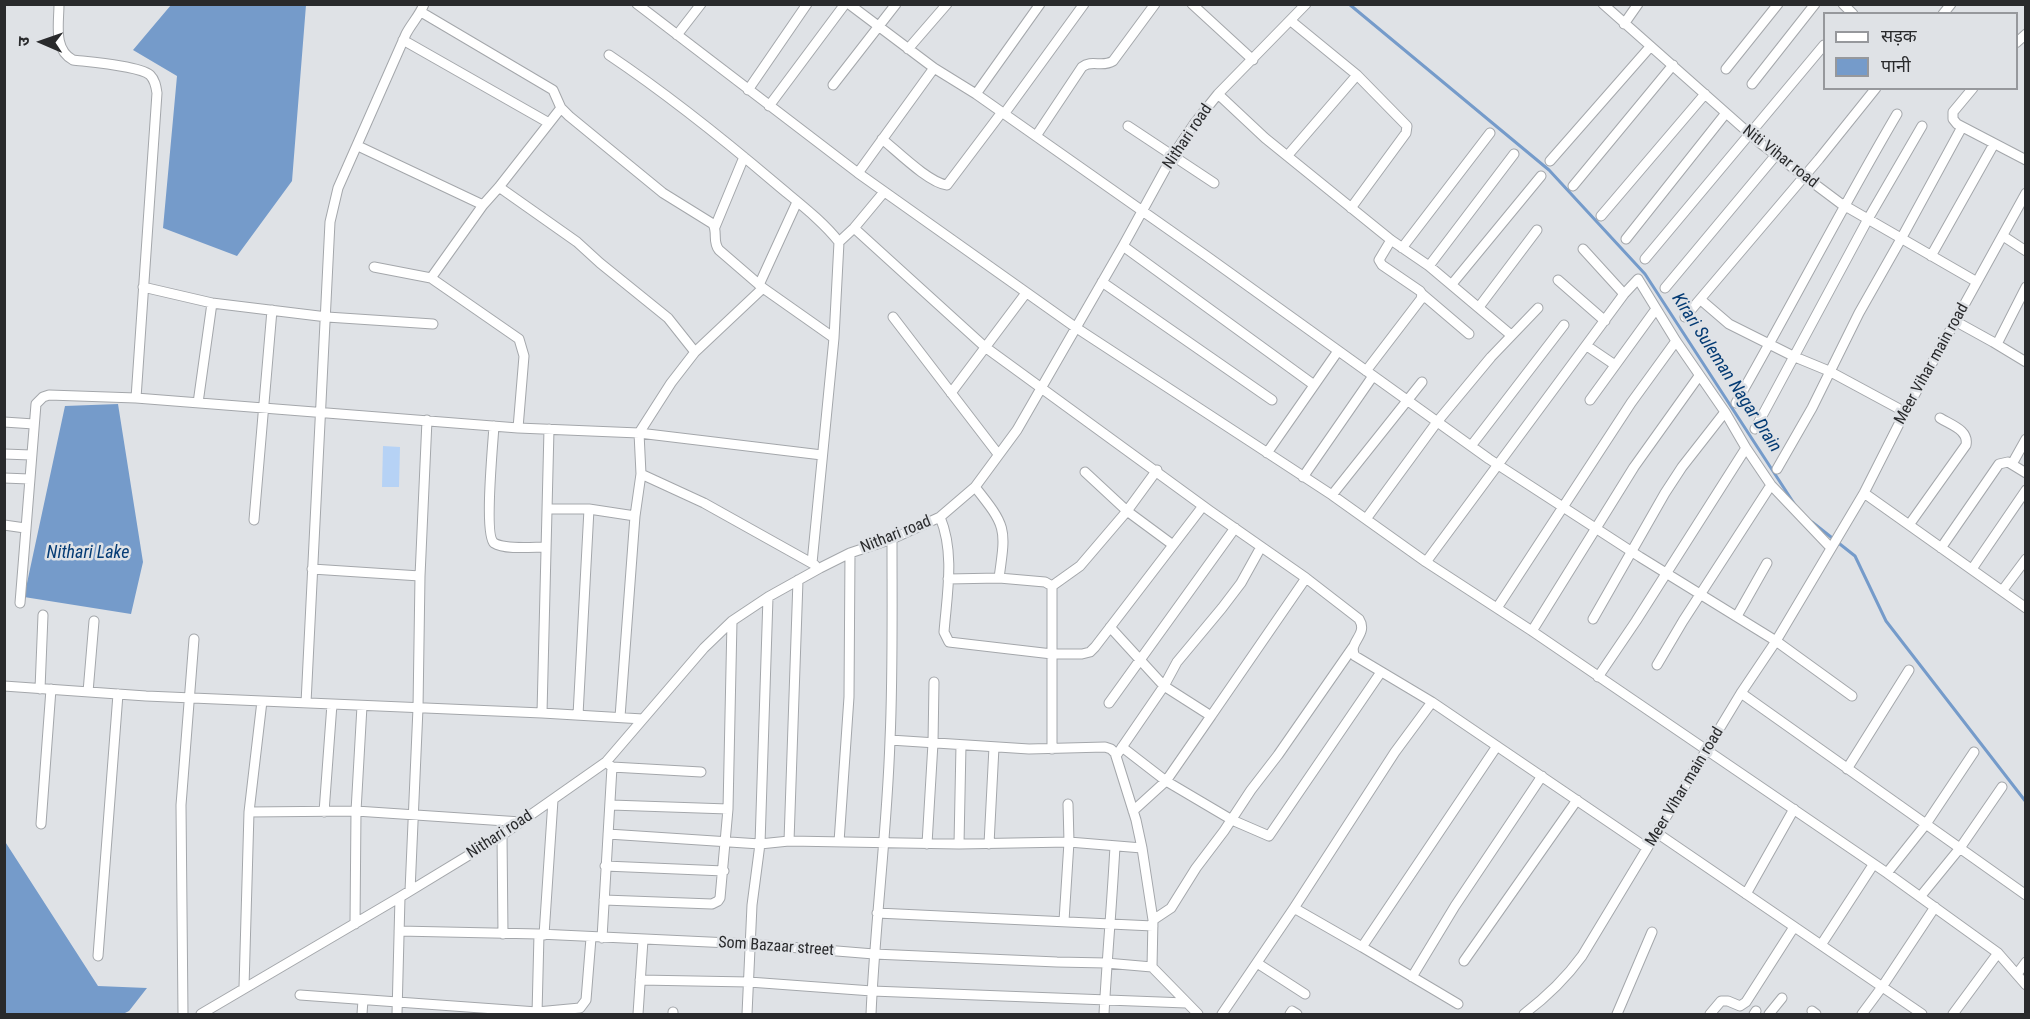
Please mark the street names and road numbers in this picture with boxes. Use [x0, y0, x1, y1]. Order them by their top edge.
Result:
street label: Nithari road [1159, 101, 1217, 173]
street label: Niti Vihar road [1738, 122, 1822, 192]
street label: Meer Vihar main road [1891, 300, 1973, 428]
street label: Nithari road [858, 512, 934, 558]
street label: Meer Vihar main road [1642, 724, 1728, 850]
street label: Nithari road [464, 807, 536, 863]
street label: Som Bazaar street [718, 933, 834, 961]

